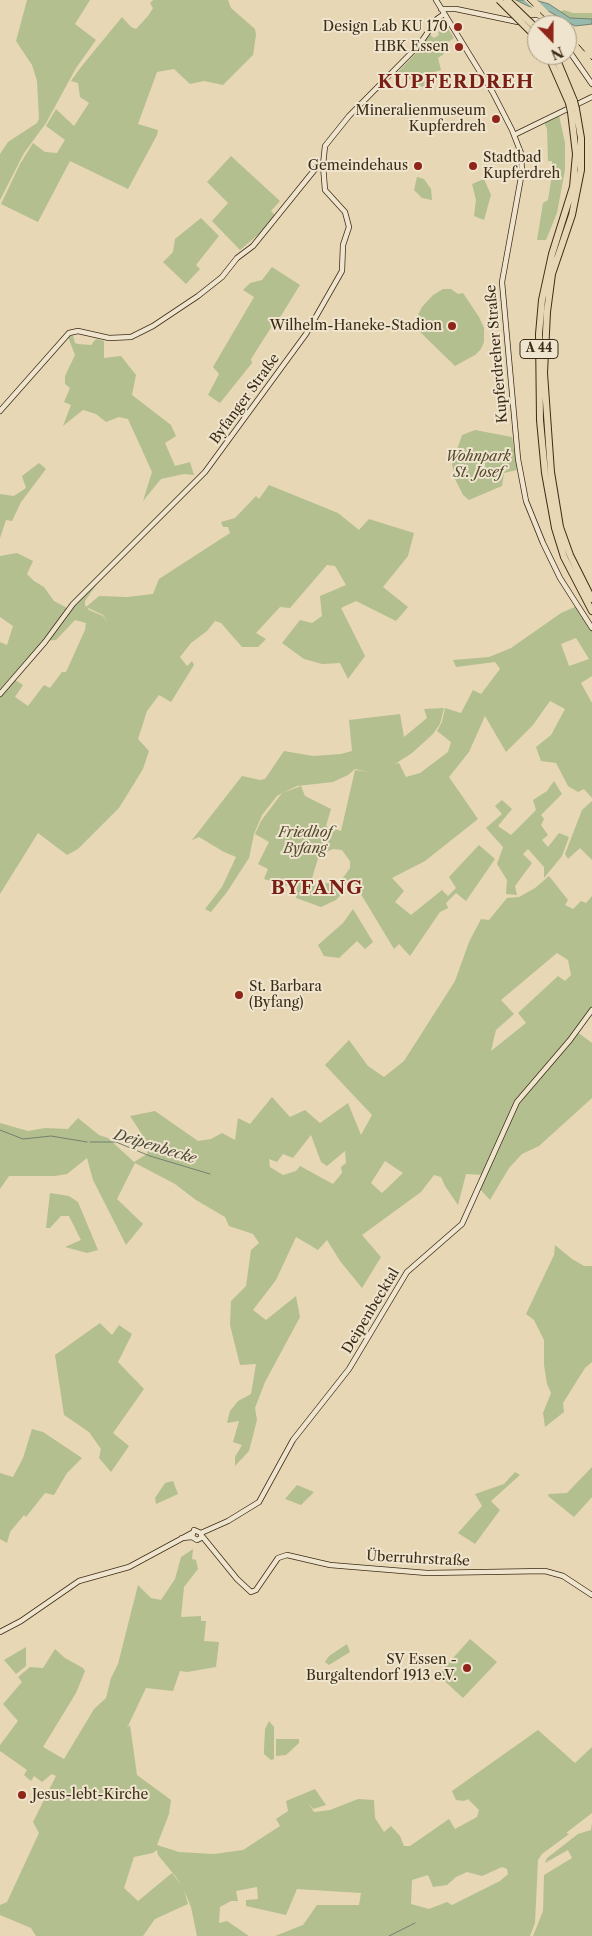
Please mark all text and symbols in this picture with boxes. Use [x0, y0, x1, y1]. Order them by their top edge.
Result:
north arrow [527, 15, 577, 65]
place label: Design Lab KU 170 [323, 19, 448, 35]
marker: Design Lab KU 170 [452, 21, 464, 33]
place label: HBK Essen [374, 39, 449, 55]
marker: HBK Essen [453, 41, 465, 53]
text: N [548, 42, 566, 64]
district label: KUPFERDREH [376, 72, 536, 94]
place label: Mineralienmuseum Kupferdreh [356, 103, 486, 136]
marker: Mineralienmuseum Kupferdreh [490, 113, 502, 125]
place label: Stadtbad Kupferdreh [483, 150, 560, 182]
place label: Gemeindehaus [308, 158, 408, 174]
marker: Gemeindehaus [412, 160, 424, 172]
marker: Stadtbad Kupferdreh [467, 160, 479, 172]
street label: Kupferdreher Straße [483, 284, 511, 424]
place label: Wilhelm-Haneke-Stadion [270, 318, 442, 334]
marker: Wilhelm-Haneke-Stadion [446, 320, 458, 332]
road number: A 44 [520, 339, 558, 358]
street label: Byfanger Straße [207, 351, 283, 447]
park label: Wohnpark St. Josef [445, 449, 511, 482]
park label: Friedhof Byfang [278, 825, 332, 858]
district label: BYFANG [270, 878, 364, 900]
place label: St. Barbara (Byfang) [249, 979, 322, 1012]
marker: St. Barbara (Byfang) [233, 989, 245, 1001]
water label: Deipenbecke [112, 1126, 198, 1168]
street label: Deipenbecktal [339, 1265, 403, 1357]
street label: Überruhrstraße [366, 1548, 470, 1570]
place label: SV Essen - Burgaltendorf 1913 e.V. [306, 1652, 457, 1684]
marker: SV Essen - Burgaltendorf 1913 e.V. [461, 1662, 473, 1674]
place label: Jesus-lebt-Kirche [32, 1787, 148, 1803]
marker: Jesus-lebt-Kirche [16, 1789, 28, 1801]

